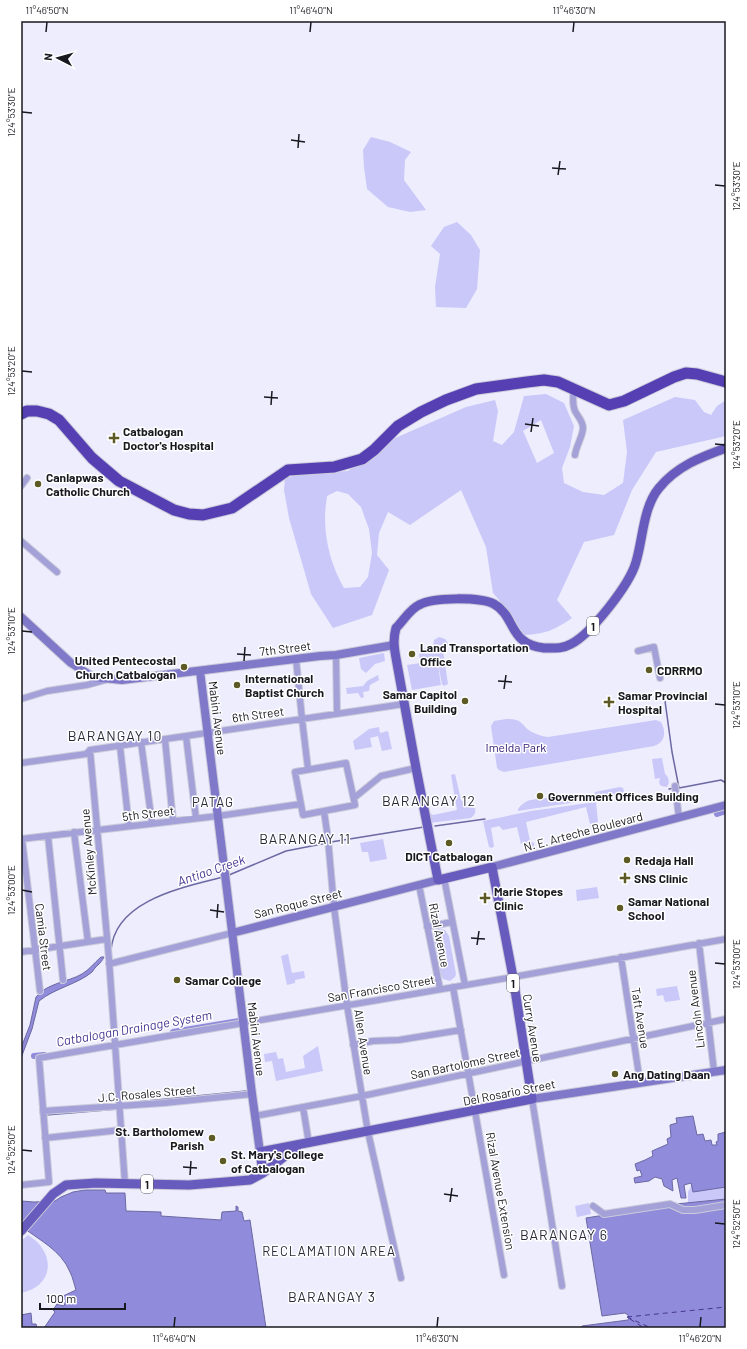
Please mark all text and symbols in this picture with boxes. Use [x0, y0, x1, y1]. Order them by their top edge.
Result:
text: 11°46'50"N [26, 4, 69, 16]
text: 11°46'40"N [289, 4, 333, 16]
text: 11°46'30"N [552, 4, 596, 16]
north arrow [38, 38, 78, 78]
text: N [41, 53, 54, 61]
text: 124°53'30"E [5, 87, 17, 137]
text: 124°53'30"E [730, 161, 742, 211]
text: 124°53'20"E [5, 346, 17, 396]
text: 124°53'20"E [730, 420, 742, 470]
place label: Catbalogan Doctor's Hospital [123, 424, 214, 452]
marker: Catbalogan Doctor's Hospital [108, 432, 120, 444]
place label: Canlapwas Catholic Church [46, 470, 130, 498]
marker: Canlapwas Catholic Church [33, 479, 43, 489]
text: 124°53'10"E [5, 607, 17, 655]
road number: 1 [587, 617, 599, 635]
street label: 7th Street [258, 638, 312, 658]
place label: Land Transportation Office [420, 640, 528, 668]
marker: Land Transportation Office [407, 649, 417, 659]
place label: United Pentecostal Church Catbalogan [75, 653, 176, 681]
marker: United Pentecostal Church Catbalogan [179, 662, 189, 672]
place label: CDRRMO [657, 663, 702, 677]
marker: CDRRMO [644, 665, 654, 675]
place label: International Baptist Church [245, 671, 324, 699]
street label: Mabini Avenue [207, 680, 229, 756]
marker: International Baptist Church [232, 680, 242, 690]
text: 124°53'10"E [730, 681, 742, 729]
place label: Samar Capitol Building [383, 687, 457, 715]
place label: Samar Provincial Hospital [618, 688, 707, 716]
marker: Samar Capitol Building [460, 696, 470, 706]
marker: Samar Provincial Hospital [603, 696, 615, 708]
street label: 6th Street [231, 703, 285, 725]
district label: BARANGAY 10 [68, 727, 162, 744]
park label: Imelda Park [486, 740, 546, 754]
place label: Government Offices Building [548, 789, 699, 803]
marker: Government Offices Building [535, 791, 545, 801]
district label: BARANGAY 12 [382, 792, 476, 809]
district label: PATAG [192, 794, 234, 810]
street label: 5th Street [121, 803, 175, 823]
street label: McKinley Avenue [77, 808, 99, 896]
street label: N. E. Arteche Boulevard [522, 808, 644, 854]
district label: BARANGAY 11 [259, 830, 351, 847]
marker: DICT Catbalogan [444, 838, 454, 848]
place label: DICT Catbalogan [405, 849, 493, 863]
water label: Antiao Creek [175, 851, 248, 889]
place label: Redaja Hall [635, 853, 694, 867]
marker: Redaja Hall [622, 855, 632, 865]
text: 124°53'00"E [5, 865, 17, 915]
place label: SNS Clinic [634, 871, 689, 885]
marker: SNS Clinic [619, 872, 631, 884]
place label: Marie Stopes Clinic [494, 884, 563, 912]
street label: San Roque Street [252, 885, 344, 921]
marker: Marie Stopes Clinic [479, 892, 491, 904]
place label: Samar National School [628, 894, 709, 922]
street label: Rizal Avenue [427, 902, 453, 968]
street label: Camia Street [33, 903, 55, 971]
marker: Samar National School [615, 903, 625, 913]
text: 124°53'00"E [730, 939, 742, 989]
street label: Lincoln Avenue [683, 969, 707, 1049]
street label: San Francisco Street [326, 972, 436, 1004]
place label: Samar College [185, 973, 262, 987]
road number: 1 [507, 974, 519, 992]
marker: Samar College [172, 975, 182, 985]
street label: Taft Avenue [629, 986, 653, 1050]
street label: Curry Avenue [521, 993, 545, 1063]
street label: Mabini Avenue [246, 1001, 268, 1077]
water label: Catbalogan Drainage System [55, 1006, 213, 1050]
street label: Allen Avenue [352, 1008, 376, 1076]
street label: San Bartolome Street [409, 1045, 521, 1081]
place label: Ang Dating Daan [623, 1067, 710, 1081]
marker: Ang Dating Daan [610, 1069, 620, 1079]
street label: Del Rosario Street [462, 1076, 556, 1108]
street label: J.C. Rosales Street [97, 1082, 197, 1104]
place label: St. Bartholomew Parish [115, 1124, 205, 1152]
text: 124°52'50"E [5, 1125, 17, 1175]
street label: Rizal Avenue Extension [484, 1131, 518, 1251]
marker: St. Bartholomew Parish [207, 1133, 217, 1143]
place label: St. Mary's College of Catbalogan [231, 1147, 324, 1175]
marker: St. Mary's College of Catbalogan [218, 1156, 228, 1166]
road number: 1 [141, 1175, 153, 1193]
text: 124°52'50"E [730, 1199, 742, 1249]
district label: BARANGAY 6 [520, 1226, 608, 1243]
district label: RECLAMATION AREA [262, 1243, 396, 1259]
scale bar [40, 1285, 125, 1311]
district label: BARANGAY 3 [288, 1288, 376, 1305]
text: 100 m [46, 1291, 76, 1305]
text: 11°46'40"N [152, 1332, 196, 1344]
text: 11°46'30"N [415, 1332, 459, 1344]
text: 11°46'20"N [678, 1332, 722, 1344]

